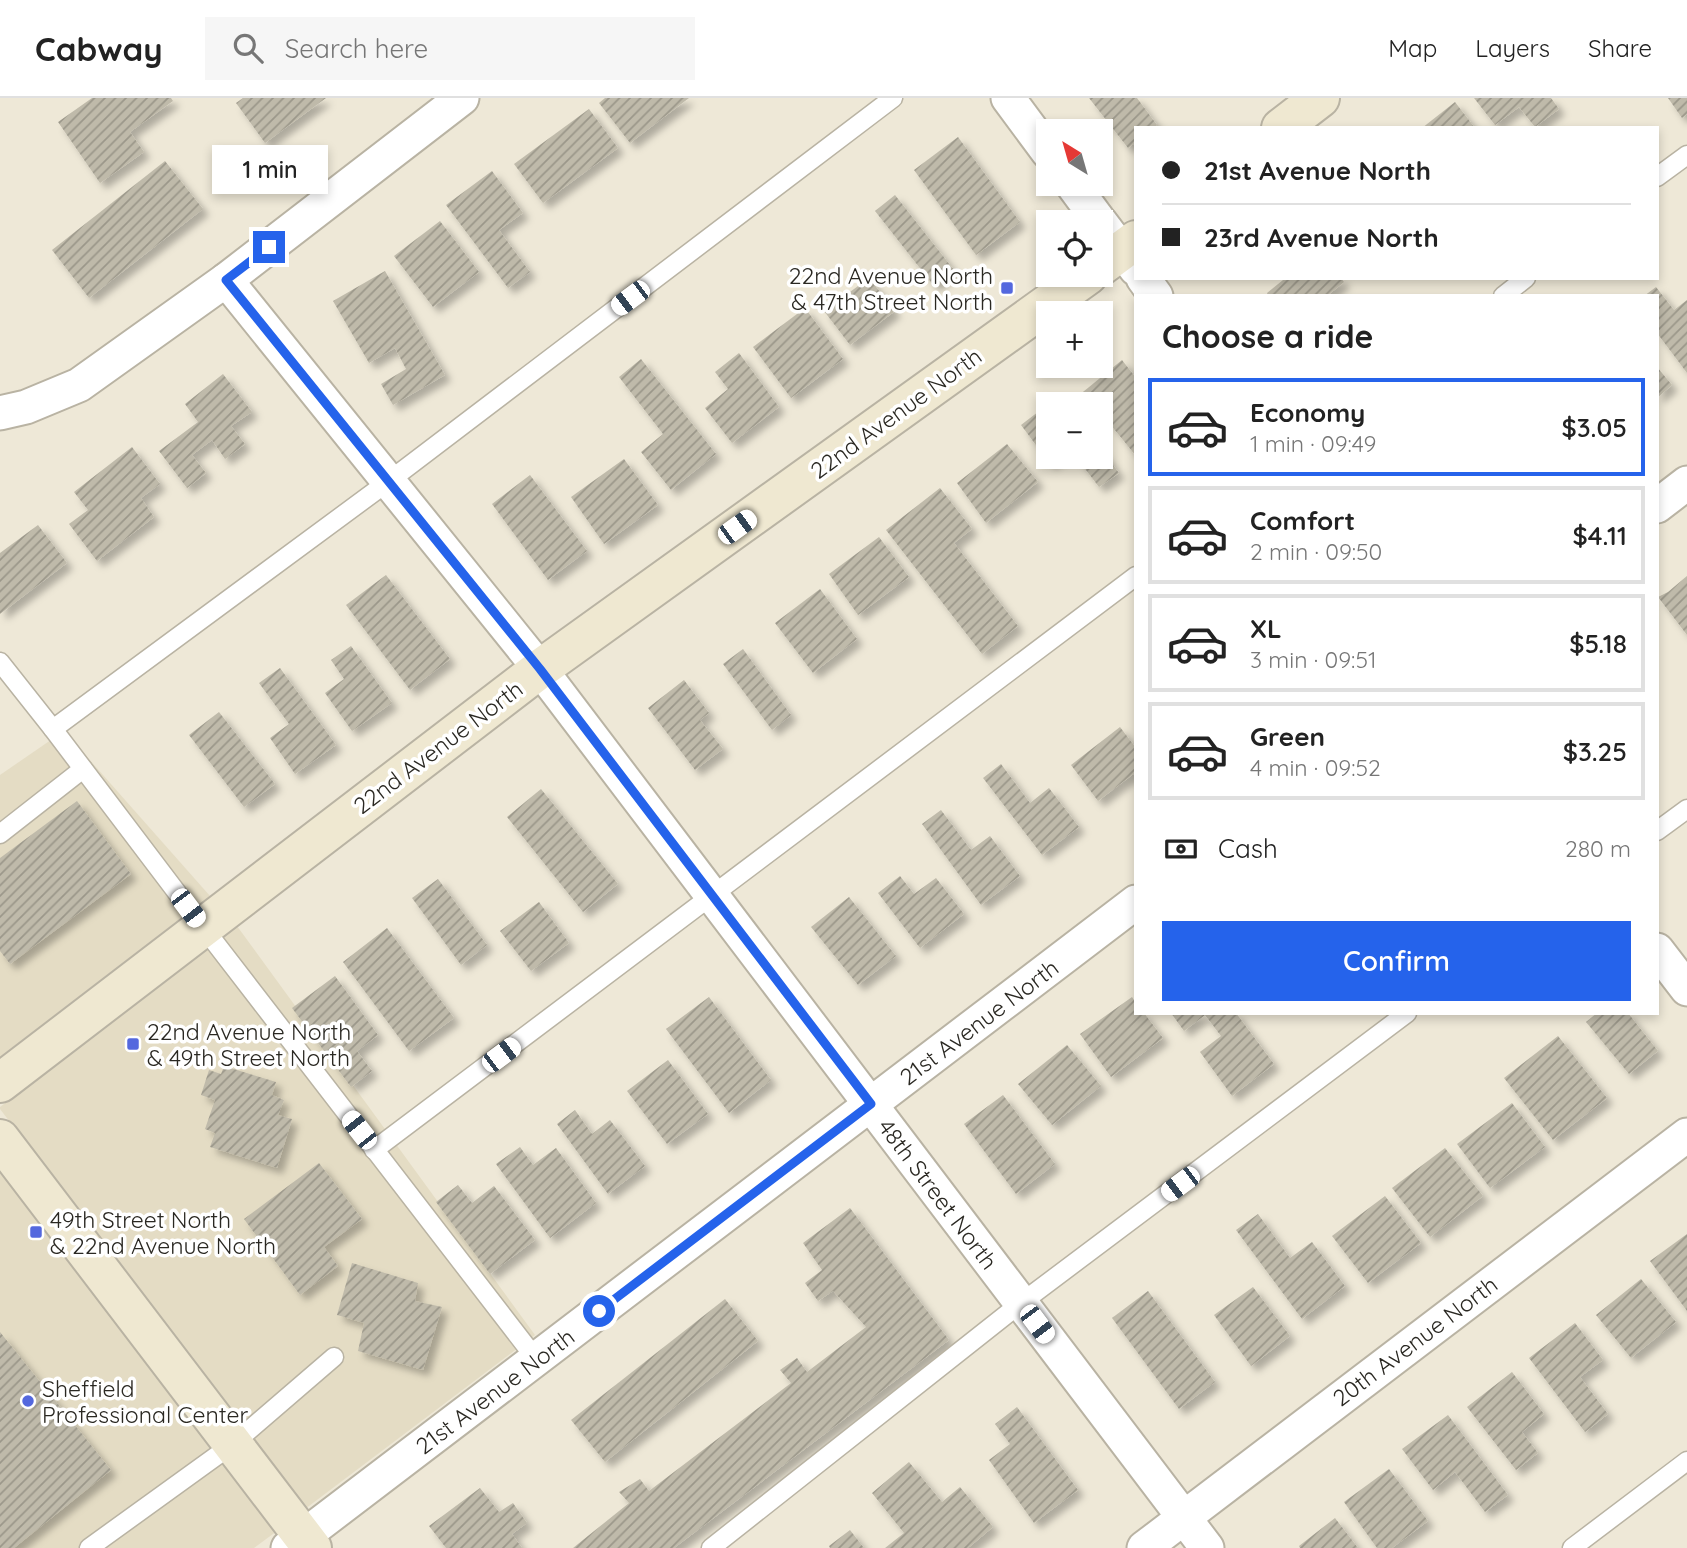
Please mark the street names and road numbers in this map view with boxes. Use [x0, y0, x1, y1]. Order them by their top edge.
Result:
street label: 22nd Avenue North [805, 341, 987, 485]
street label: 22nd Avenue North [348, 674, 528, 820]
street label: 21st Avenue North [894, 953, 1064, 1091]
street label: 48th Street North [872, 1113, 1004, 1275]
street label: 20th Avenue North [1327, 1270, 1503, 1412]
street label: 21st Avenue North [410, 1322, 580, 1460]

